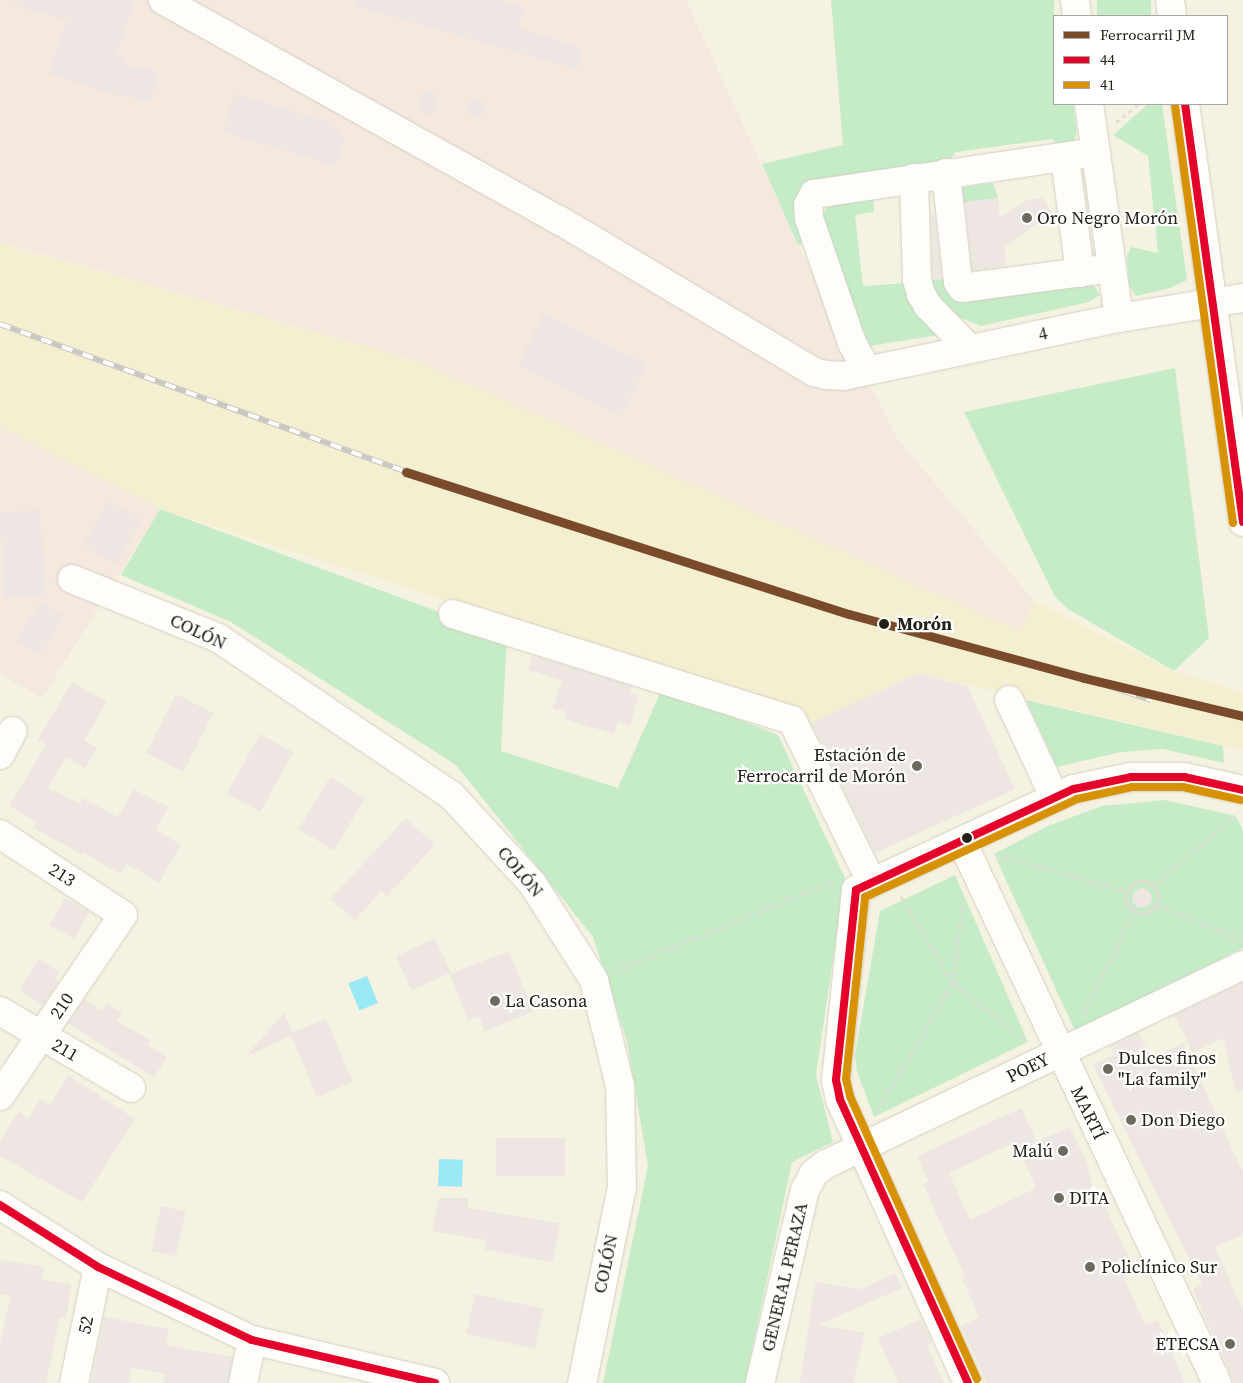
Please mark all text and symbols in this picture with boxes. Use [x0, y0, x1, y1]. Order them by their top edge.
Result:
legend [1053, 15, 1228, 105]
text: Ferrocarril JM [1100, 24, 1196, 45]
text: 44 [1100, 49, 1115, 70]
text: 41 [1100, 74, 1115, 95]
place label: Oro Negro Morón [1037, 207, 1178, 229]
marker: Oro Negro Morón [1021, 212, 1033, 224]
street label: 4 [1036, 323, 1050, 345]
street label: COLÓN [166, 610, 230, 654]
place label: Morón [897, 613, 952, 635]
marker: Morón [875, 615, 893, 633]
place label: Estación de Ferrocarril de Morón [737, 745, 906, 788]
marker: Estación de Ferrocarril de Morón [910, 759, 924, 773]
unlabelled marker [962, 833, 972, 843]
street label: COLÓN [493, 842, 547, 902]
street label: 213 [45, 859, 79, 891]
street label: 210 [45, 989, 79, 1023]
place label: La Casona [505, 990, 587, 1012]
marker: La Casona [489, 995, 501, 1007]
street label: 211 [48, 1034, 82, 1066]
street label: POEY [1003, 1048, 1053, 1088]
place label: Dulces finos "La family" [1118, 1048, 1216, 1090]
marker: Dulces finos "La family" [1102, 1063, 1114, 1075]
street label: MARTÍ [1066, 1083, 1110, 1143]
place label: Don Diego [1141, 1109, 1225, 1131]
marker: Don Diego [1125, 1114, 1137, 1126]
place label: Malú [1012, 1140, 1053, 1162]
marker: Malú [1057, 1145, 1069, 1157]
place label: DITA [1069, 1187, 1109, 1209]
marker: DITA [1053, 1192, 1065, 1204]
street label: GENERAL PERAZA [757, 1200, 813, 1354]
street label: COLÓN [589, 1233, 623, 1295]
place label: Policlínico Sur [1101, 1256, 1217, 1278]
marker: Policlínico Sur [1083, 1260, 1097, 1274]
street label: 52 [74, 1314, 98, 1336]
place label: ETECSA [1155, 1333, 1220, 1355]
marker: ETECSA [1224, 1338, 1236, 1350]

